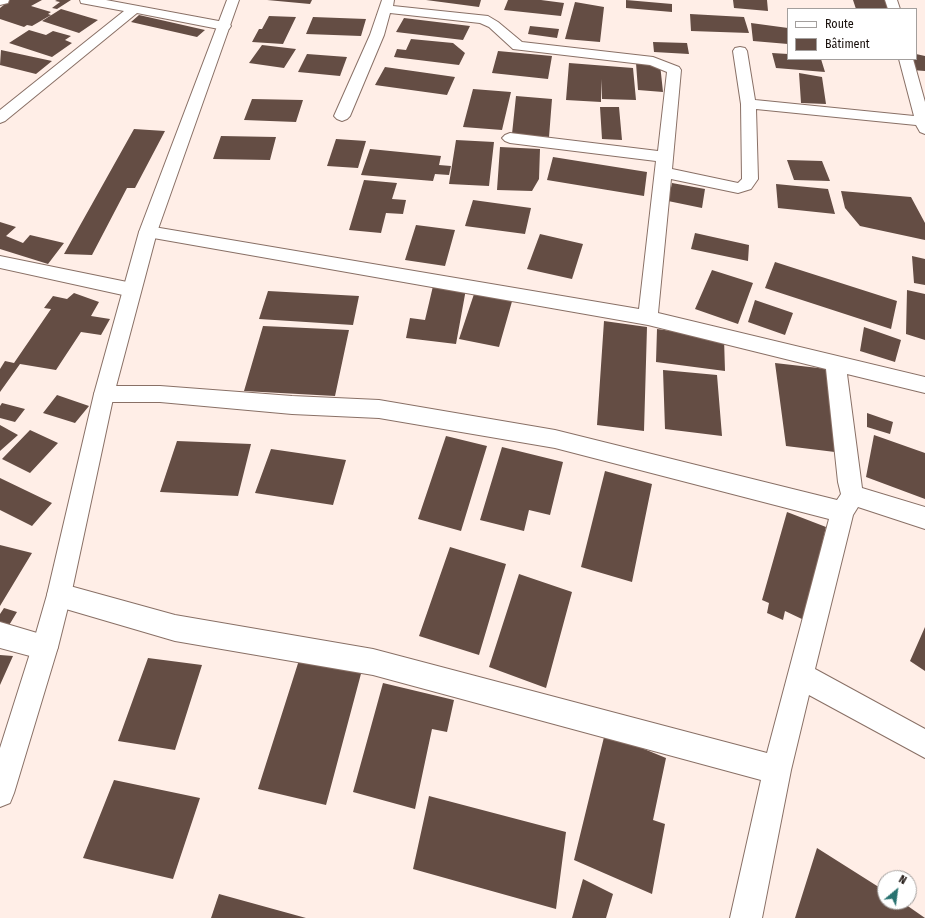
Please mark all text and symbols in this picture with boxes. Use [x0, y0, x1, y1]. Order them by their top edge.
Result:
legend [787, 8, 917, 60]
text: Route [825, 17, 854, 31]
text: Bâtiment [825, 37, 870, 51]
north arrow [877, 870, 917, 910]
text: N [897, 873, 909, 887]

